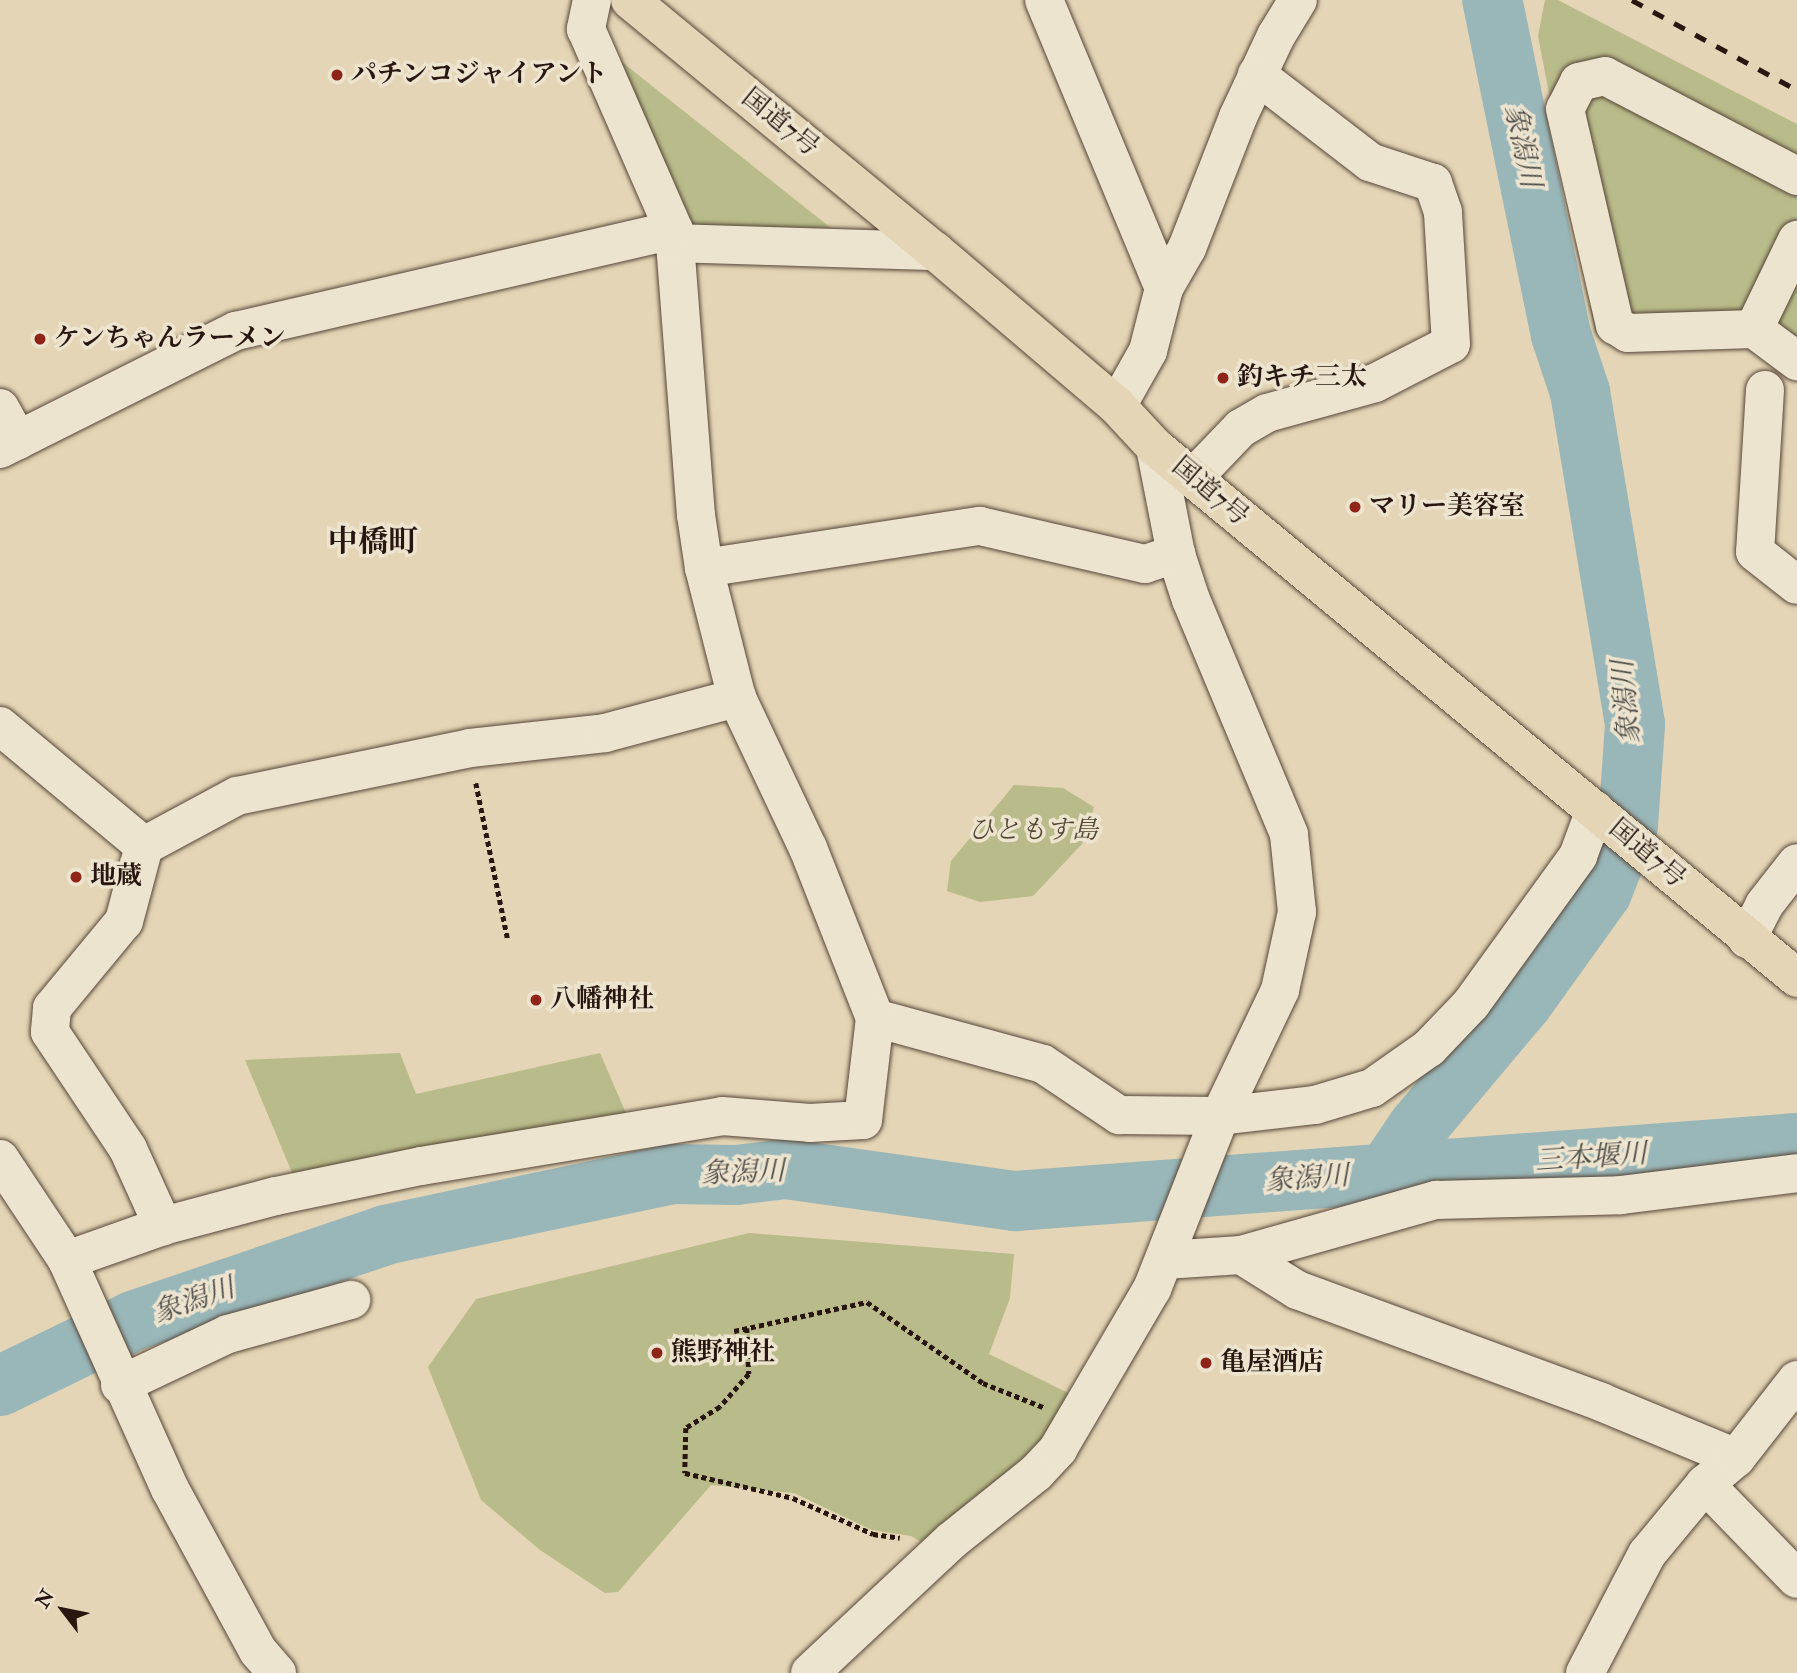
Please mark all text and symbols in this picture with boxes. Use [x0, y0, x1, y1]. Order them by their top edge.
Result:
place label: パチンコジャイアント [351, 59, 611, 91]
marker: パチンコジャイアント [329, 67, 345, 83]
street label: 国道7号 [735, 83, 825, 163]
water label: 象潟川 [1497, 101, 1547, 191]
place label: ケンちゃんラーメン [54, 323, 288, 355]
marker: ケンちゃんラーメン [32, 331, 48, 347]
place label: 釣キチ三太 [1237, 362, 1367, 394]
marker: 釣キチ三太 [1215, 370, 1231, 386]
street label: 国道7号 [1166, 451, 1254, 533]
place label: マリー美容室 [1369, 491, 1525, 523]
marker: マリー美容室 [1347, 499, 1363, 515]
district label: 中橋町 [328, 524, 418, 560]
water label: 象潟川 [1607, 659, 1647, 745]
street label: 国道7号 [1603, 813, 1691, 895]
park label: ひともす島 [968, 815, 1098, 847]
place label: 地蔵 [90, 861, 142, 893]
marker: 地蔵 [68, 869, 84, 885]
place label: 八幡神社 [550, 984, 654, 1016]
marker: 八幡神社 [528, 992, 544, 1008]
water label: 三本堰川 [1534, 1137, 1648, 1179]
water label: 象潟川 [700, 1155, 786, 1191]
water label: 象潟川 [1264, 1159, 1350, 1199]
water label: 象潟川 [149, 1271, 239, 1331]
place label: 熊野神社 [671, 1337, 775, 1369]
marker: 熊野神社 [649, 1345, 665, 1361]
place label: 亀屋酒店 [1220, 1347, 1324, 1379]
marker: 亀屋酒店 [1198, 1355, 1214, 1371]
north arrow [28, 1575, 98, 1645]
text: N [31, 1585, 60, 1612]

